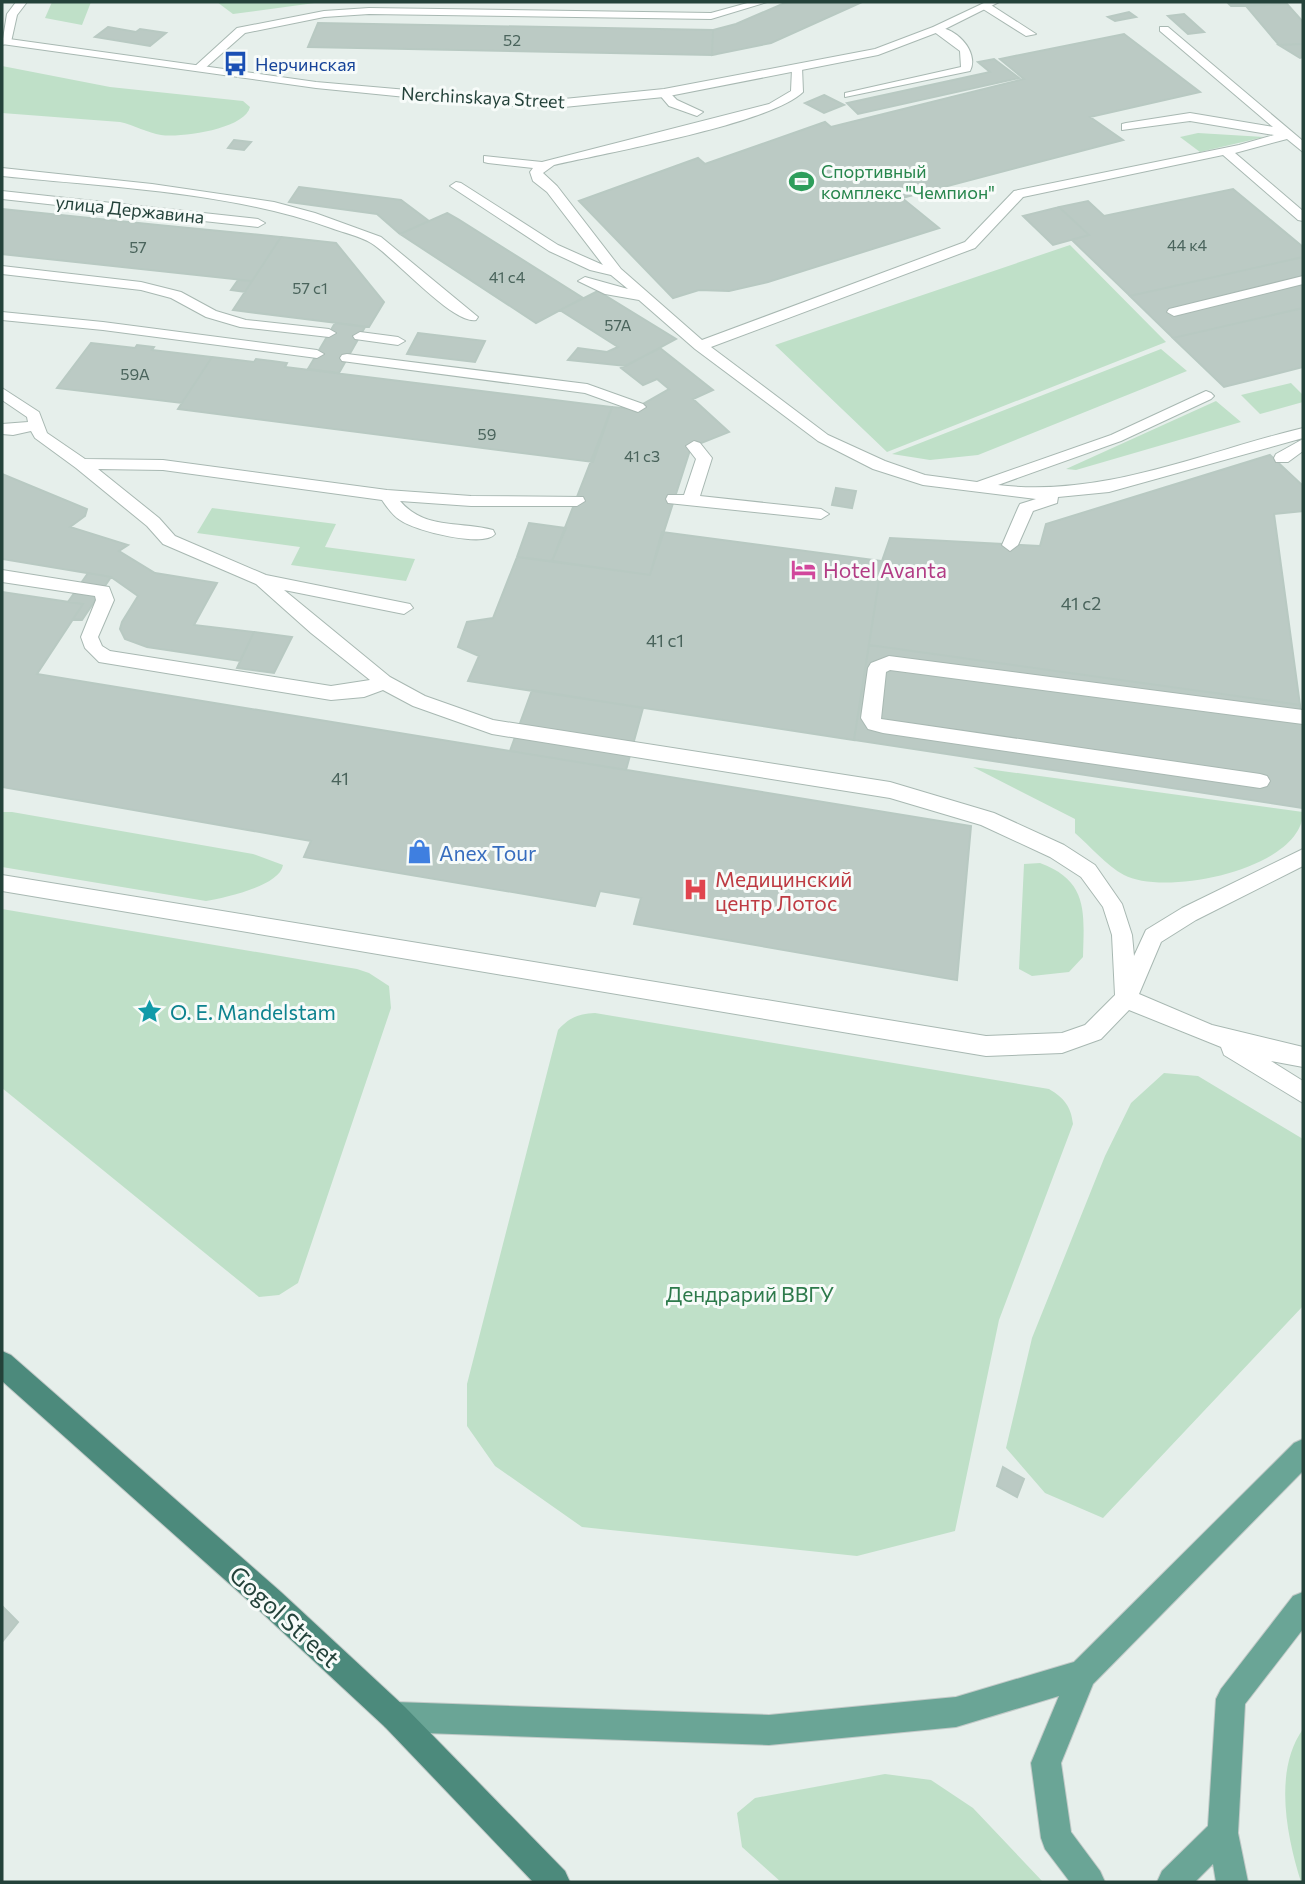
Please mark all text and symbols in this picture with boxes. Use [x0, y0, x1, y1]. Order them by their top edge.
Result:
house number: 52 [503, 30, 521, 49]
bus stop icon: Нерчинская [221, 50, 249, 78]
place label: Нерчинская [255, 53, 356, 75]
street label: Nerchinskaya Street [400, 82, 566, 112]
place label: Спортивный комплекс "Чемпион" [821, 160, 995, 203]
sports icon: Спортивный комплекс "Чемпион" [787, 167, 815, 195]
street label: улица Державина [55, 190, 205, 228]
house number: 44 к4 [1167, 235, 1208, 254]
house number: 57 [129, 237, 147, 256]
house number: 41 с4 [489, 267, 526, 286]
house number: 57 с1 [292, 278, 328, 297]
house number: 57А [604, 315, 632, 334]
house number: 59А [120, 364, 150, 383]
house number: 59 [478, 424, 496, 443]
house number: 41 с3 [624, 446, 660, 465]
hotel icon: Hotel Avanta [789, 555, 817, 583]
place label: Hotel Avanta [823, 557, 947, 582]
house number: 41 с2 [1061, 592, 1101, 614]
house number: 41 с1 [646, 629, 684, 651]
house number: 41 [331, 767, 349, 789]
shop icon: Anex Tour [405, 838, 433, 866]
place label: Anex Tour [439, 840, 536, 865]
place label: Медицинский центр Лотос [715, 866, 852, 915]
hospital icon: Медицинский центр Лотос [681, 876, 709, 904]
place icon: O. E. Mandelstam [136, 997, 164, 1025]
place label: O. E. Mandelstam [170, 999, 336, 1024]
park label: Дендрарий ВВГУ [666, 1281, 834, 1306]
street label: Gogol Street [224, 1559, 346, 1673]

